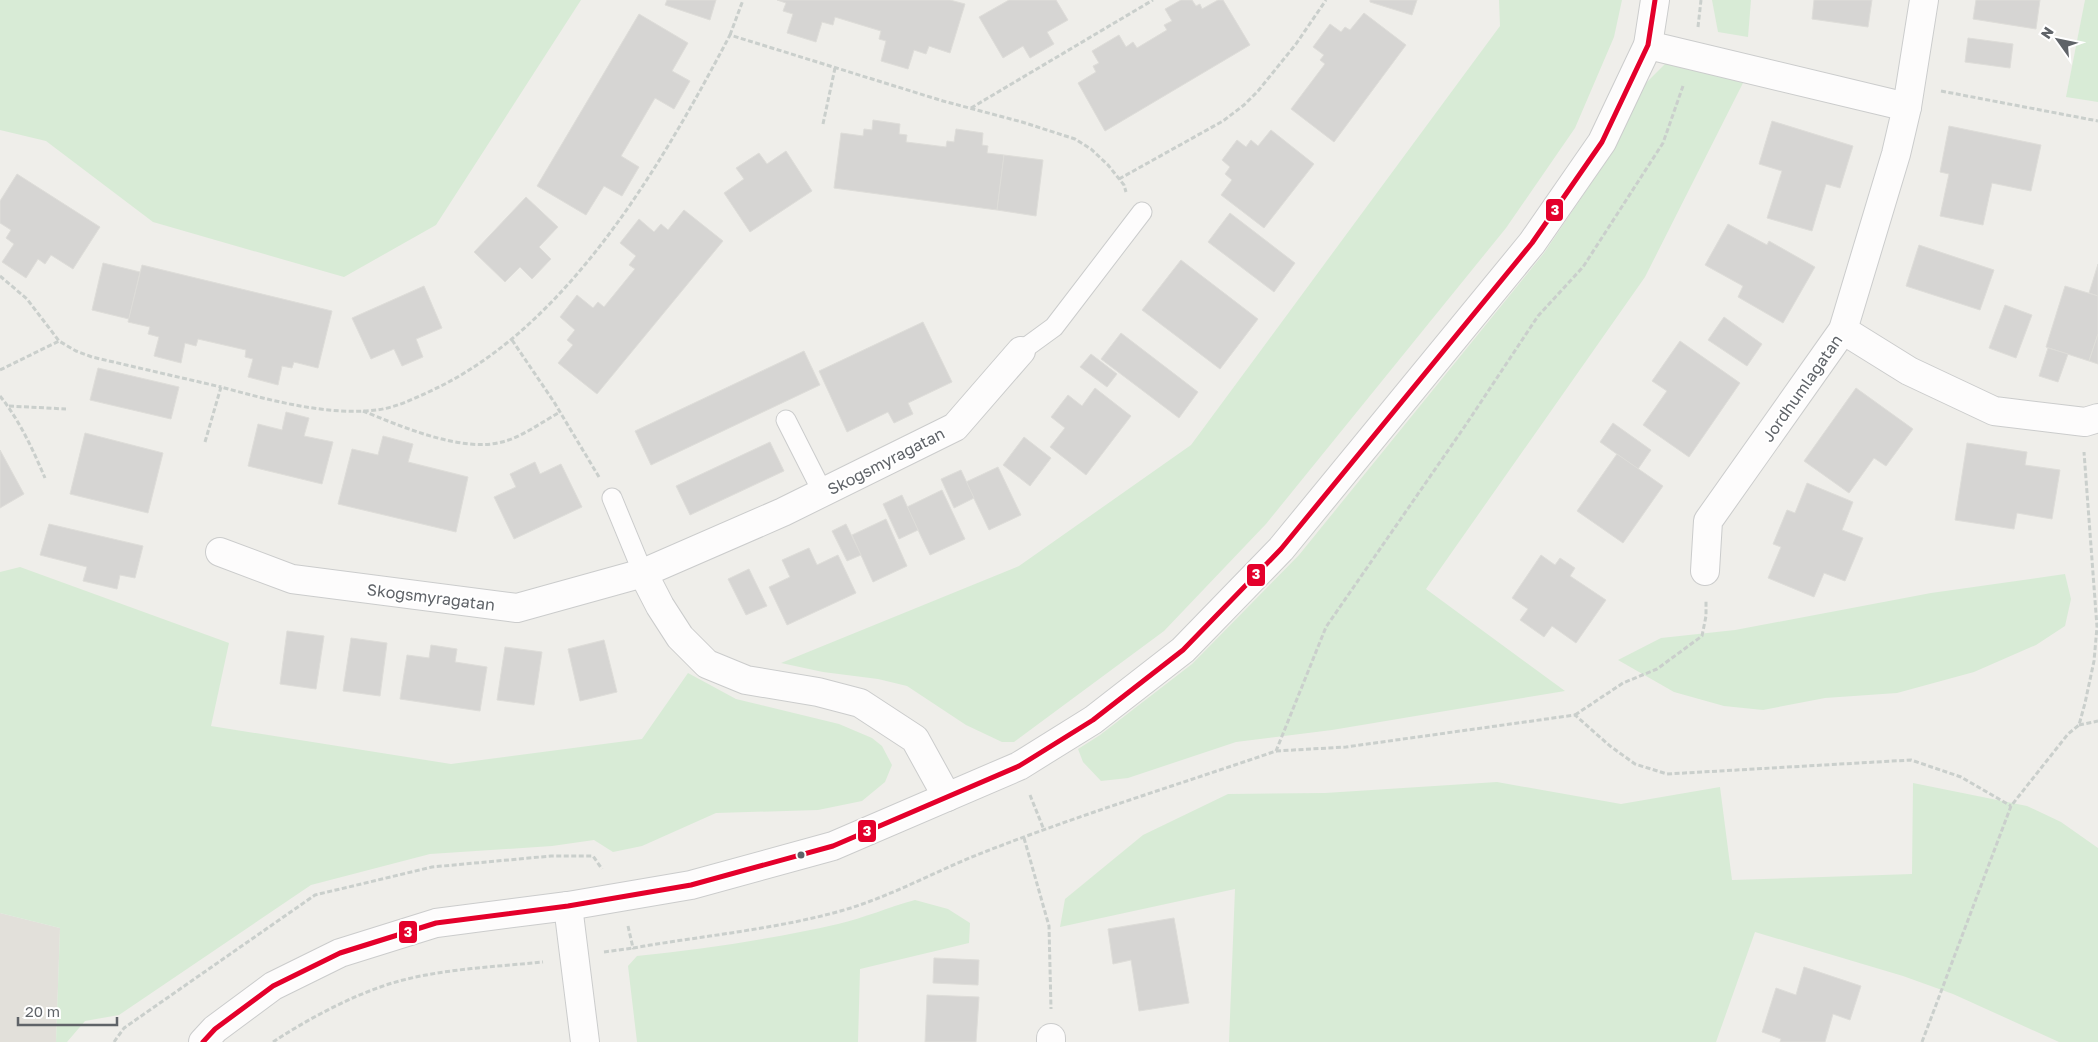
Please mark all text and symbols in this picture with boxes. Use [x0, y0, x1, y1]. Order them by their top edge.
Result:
north arrow [2033, 15, 2083, 65]
text: N [2037, 24, 2057, 42]
line badge: 3 [1545, 198, 1564, 222]
text: 3 [1551, 201, 1559, 218]
street label: Jordhumlagatan [1758, 331, 1846, 445]
street label: Skogsmyragatan [824, 423, 948, 499]
line badge: 3 [1246, 563, 1266, 587]
text: 3 [1252, 565, 1260, 582]
street label: Skogsmyragatan [366, 579, 496, 615]
line badge: 3 [857, 819, 877, 843]
text: 3 [863, 822, 871, 839]
unlabelled marker [796, 850, 806, 860]
line badge: 3 [398, 920, 418, 944]
text: 3 [404, 923, 412, 940]
scale bar [18, 994, 116, 1026]
text: 20 m [25, 1002, 60, 1020]

